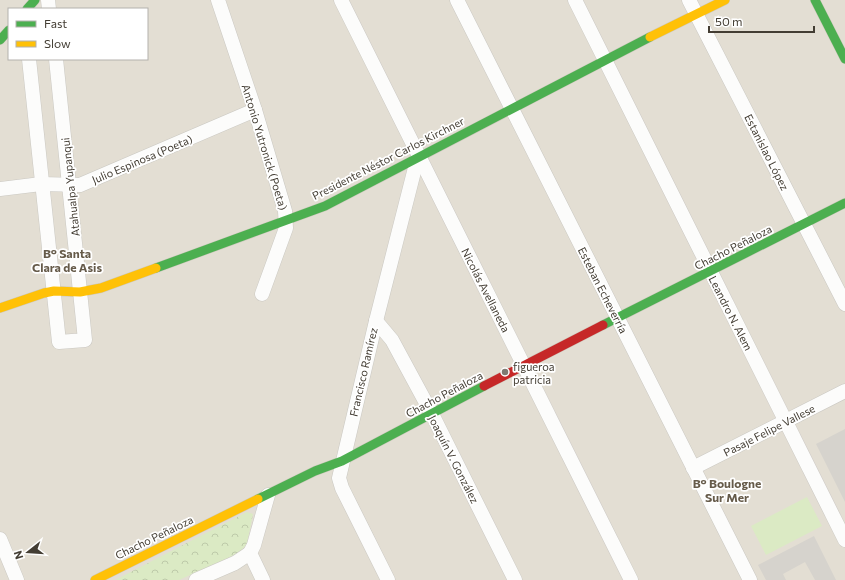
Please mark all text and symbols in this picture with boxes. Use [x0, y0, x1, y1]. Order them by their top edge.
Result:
legend [8, 8, 148, 60]
scale bar [709, 8, 814, 34]
text: 50 m [715, 14, 743, 28]
text: Fast [44, 16, 67, 30]
text: Slow [44, 36, 71, 50]
street label: Antonio Yutronick (Poeta) [240, 82, 290, 212]
street label: Estanislao López [742, 112, 792, 193]
street label: Presidente Néstor Carlos Kirchner [310, 114, 467, 202]
street label: Julio Espinosa (Poeta) [90, 132, 195, 187]
street label: Atahualpa Yupanqui [58, 137, 82, 237]
street label: Chacho Peñaloza [692, 222, 774, 272]
street label: Esteban Echeverría [576, 245, 630, 335]
district label: B° Santa Clara de Asis [32, 246, 102, 274]
street label: Nicolás Avellaneda [459, 246, 513, 334]
street label: Leandro N. Alem [707, 273, 755, 353]
street label: Francisco Ramírez [346, 326, 380, 418]
place label: figueroa patricia [513, 360, 555, 386]
marker: figueroa patricia [500, 367, 510, 377]
street label: Chacho Peñaloza [403, 368, 485, 420]
street label: Pasaje Felipe Vallese [721, 401, 817, 459]
street label: Joaquín V. González [425, 413, 482, 506]
district label: B° Boulogne Sur Mer [693, 476, 761, 504]
street label: Chacho Peñaloza [113, 512, 195, 562]
north arrow [8, 532, 48, 572]
text: N [11, 549, 25, 561]

